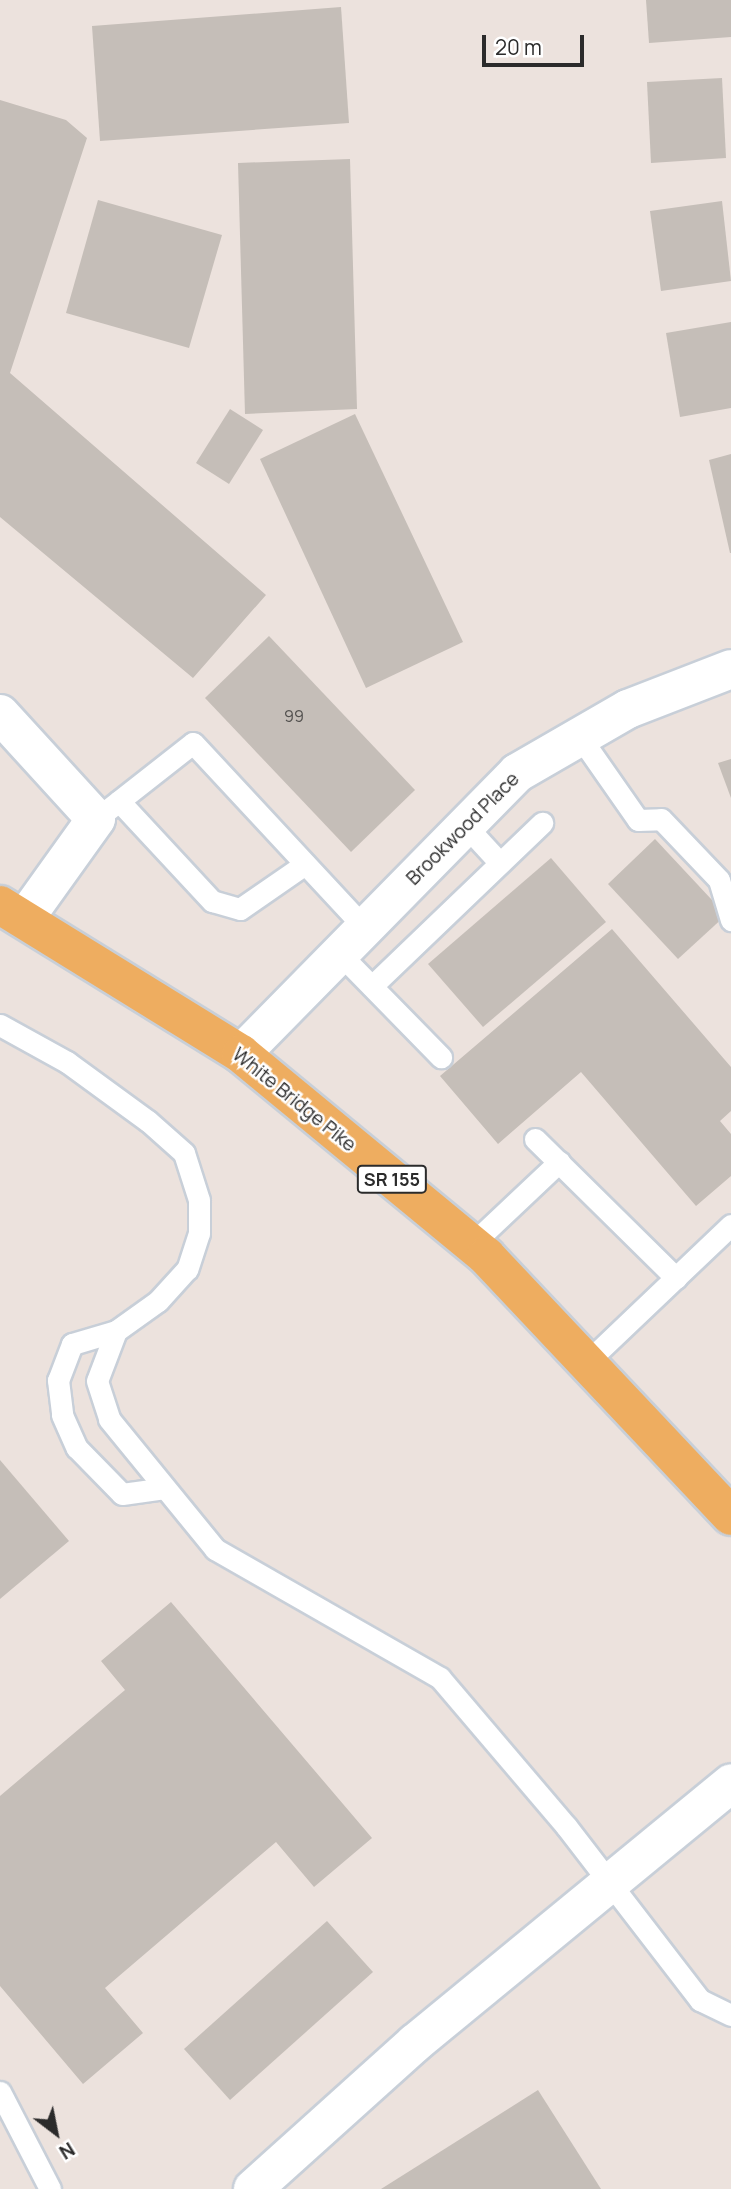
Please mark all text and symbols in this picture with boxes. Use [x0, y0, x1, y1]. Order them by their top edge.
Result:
scale bar [486, 21, 588, 65]
text: 20 m [495, 33, 542, 61]
house number: 99 [284, 706, 304, 726]
street label: Brookwood Place [402, 768, 524, 890]
street label: White Bridge Pike [228, 1043, 360, 1157]
road number: SR 155 [355, 1164, 429, 1194]
north arrow [21, 2098, 91, 2168]
text: N [54, 2136, 80, 2165]

